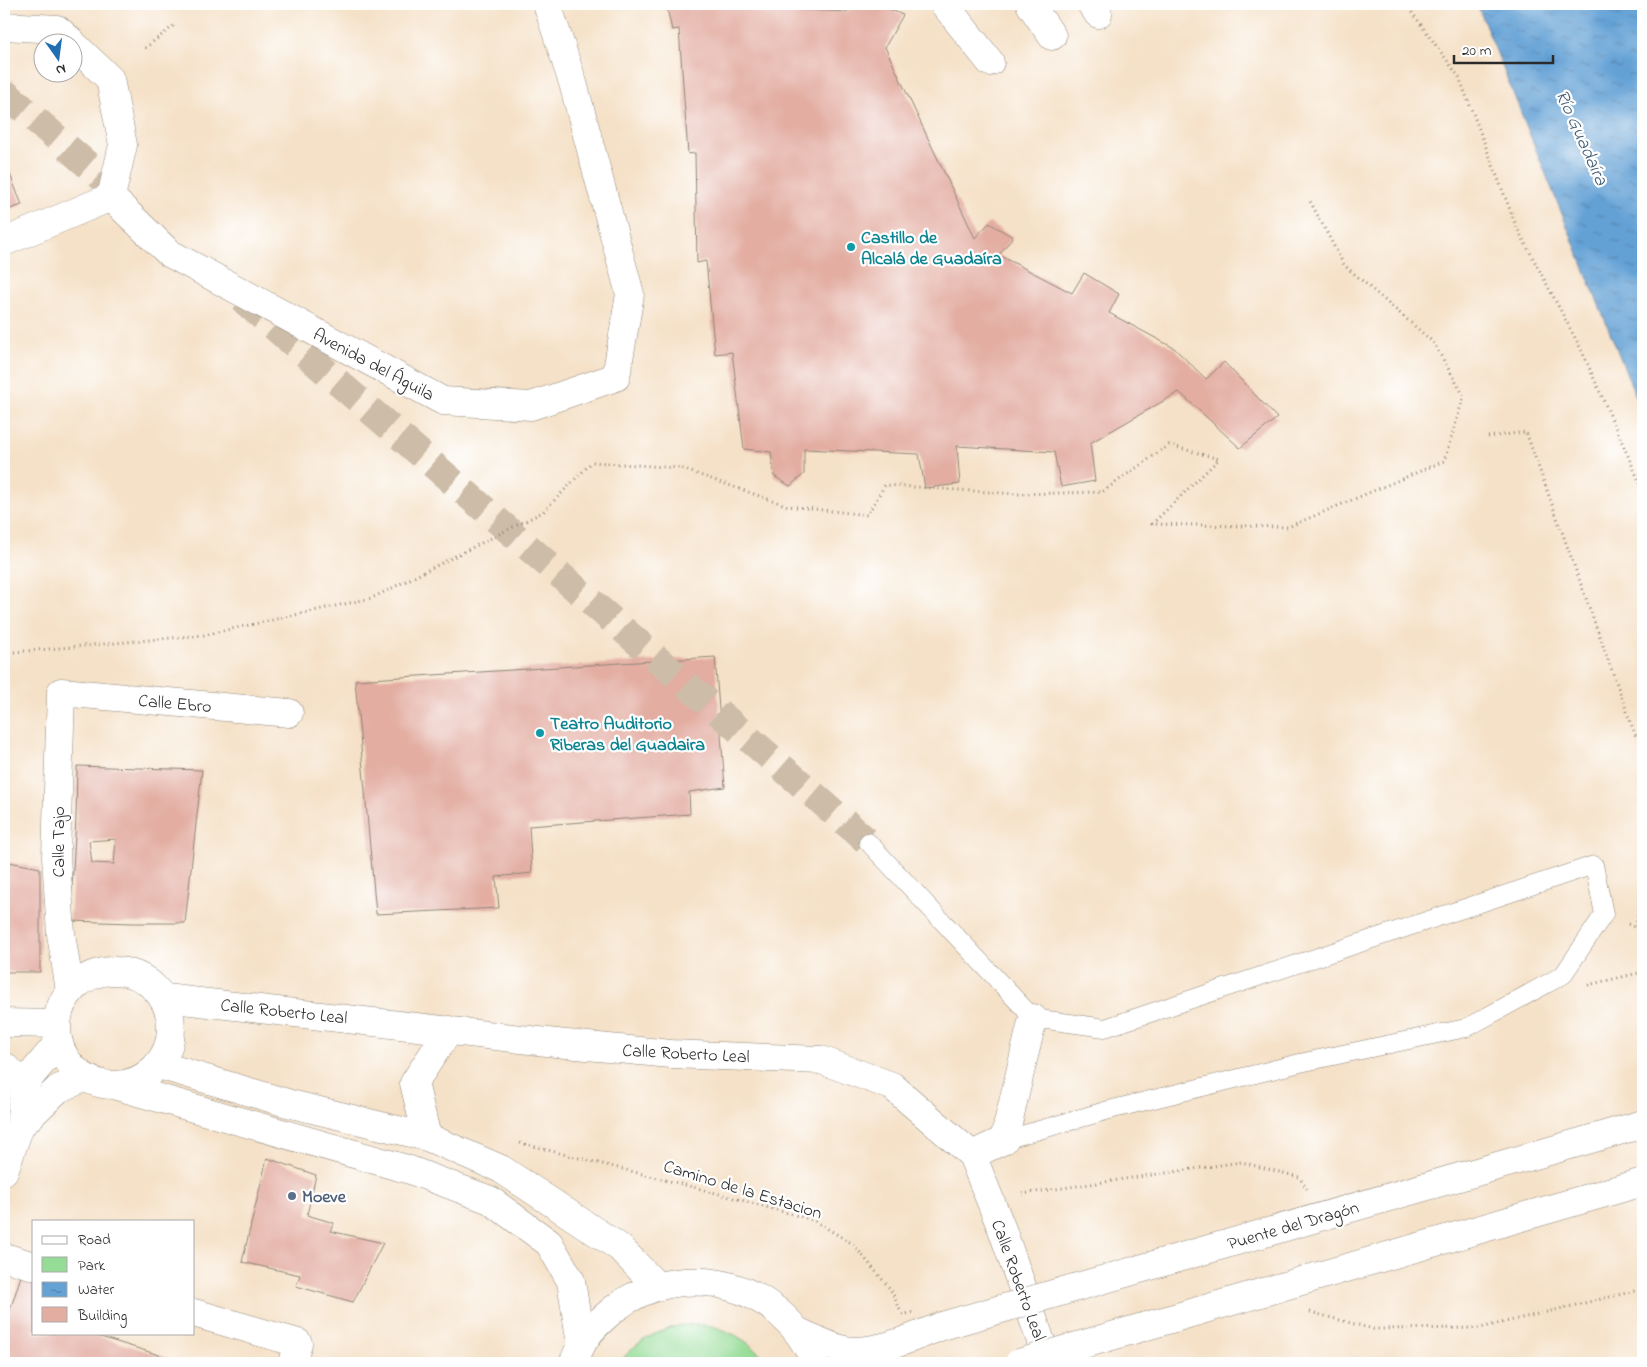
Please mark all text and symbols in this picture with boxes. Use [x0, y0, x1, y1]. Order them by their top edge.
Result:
north arrow [32, 32, 82, 82]
scale bar [1454, 32, 1553, 64]
text: 20 m [1462, 40, 1492, 62]
text: N [54, 58, 68, 80]
water label: Río Guadaíra [1548, 86, 1614, 191]
place label: Castillo de Alcalá de Guadaíra [861, 226, 1002, 273]
marker: Castillo de Alcalá de Guadaíra [845, 241, 857, 253]
street label: Avenida del Águila [307, 323, 438, 410]
street label: Calle Ebro [137, 689, 213, 721]
place label: Teatro Auditorio Riberas del Guadaira [550, 712, 705, 759]
marker: Teatro Auditorio Riberas del Guadaira [534, 727, 546, 739]
street label: Calle Tajo [47, 806, 73, 878]
street label: Calle Roberto Leal [219, 993, 349, 1033]
street label: Calle Roberto Leal [622, 1039, 750, 1071]
street label: Camino de la Estacion [660, 1154, 825, 1227]
place label: Moeve [302, 1185, 347, 1211]
marker: Moeve [286, 1190, 298, 1202]
street label: Puente del Dragón [1225, 1196, 1363, 1259]
street label: Calle Roberto Leal [983, 1216, 1051, 1345]
legend [32, 1220, 195, 1334]
text: Road [78, 1229, 111, 1251]
text: Park [78, 1255, 106, 1277]
text: Water [78, 1279, 114, 1301]
text: Building [77, 1305, 127, 1328]

